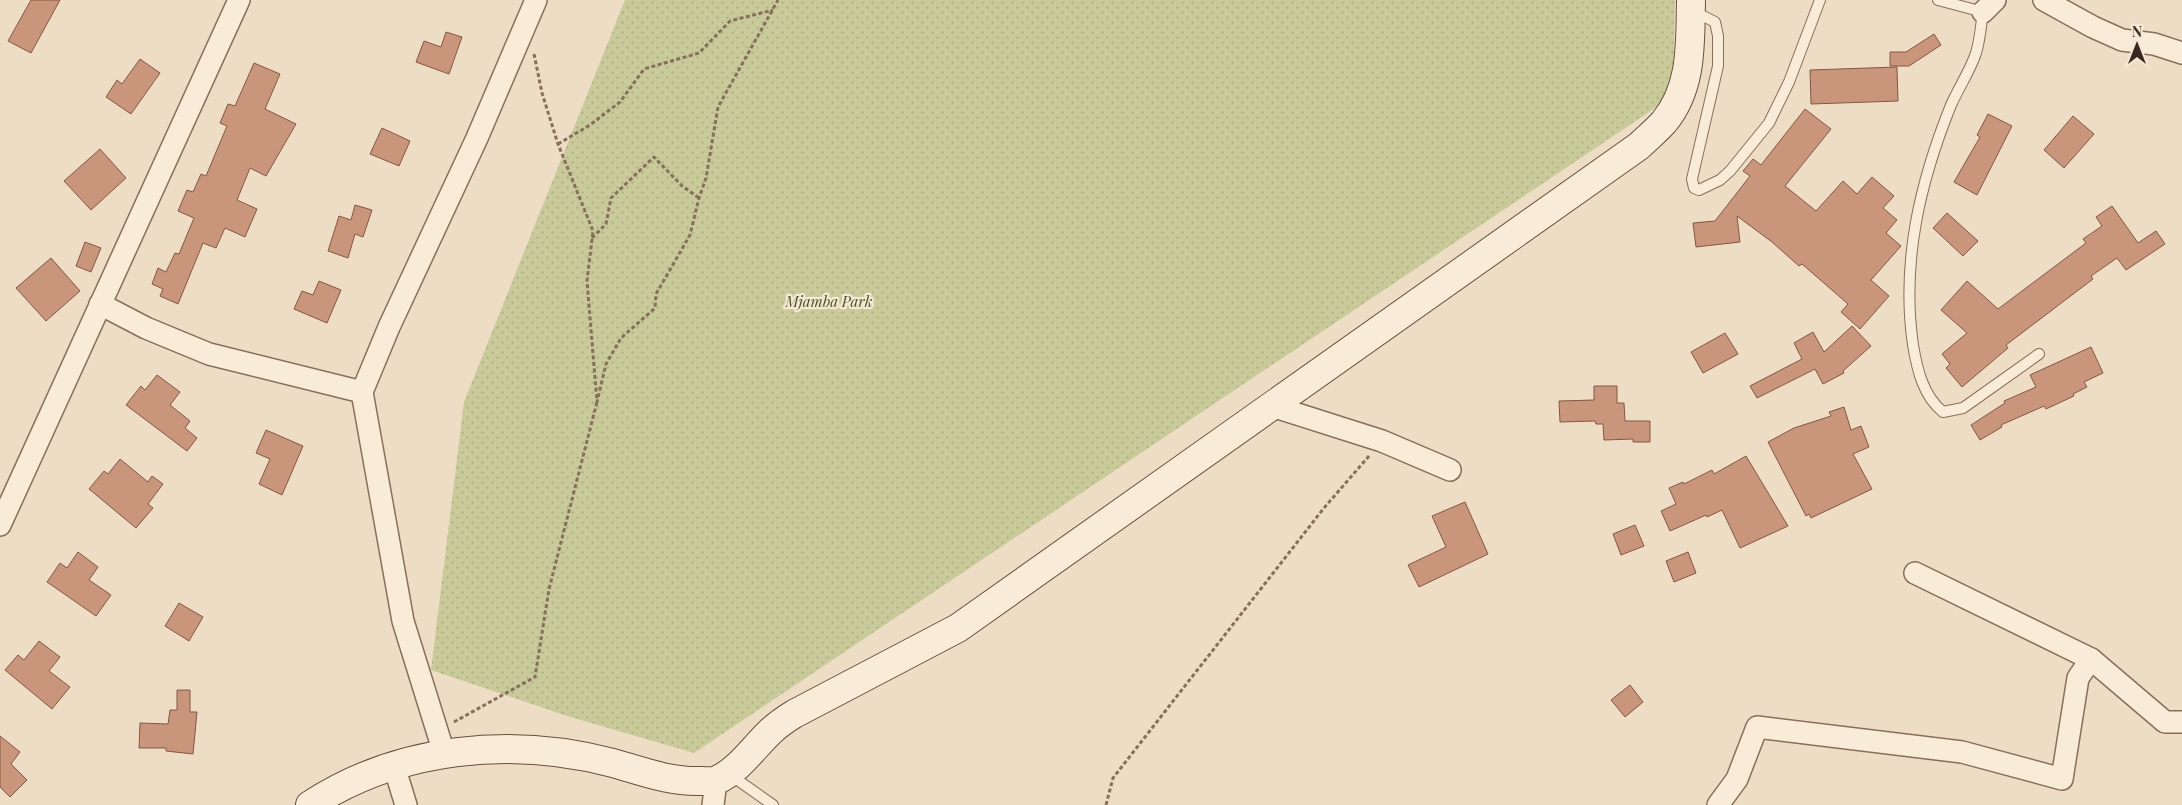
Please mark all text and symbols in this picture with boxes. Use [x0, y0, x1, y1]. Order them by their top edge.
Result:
north arrow [2112, 20, 2162, 70]
text: N [2132, 22, 2142, 41]
park label: Mjamba Park [785, 291, 873, 311]

